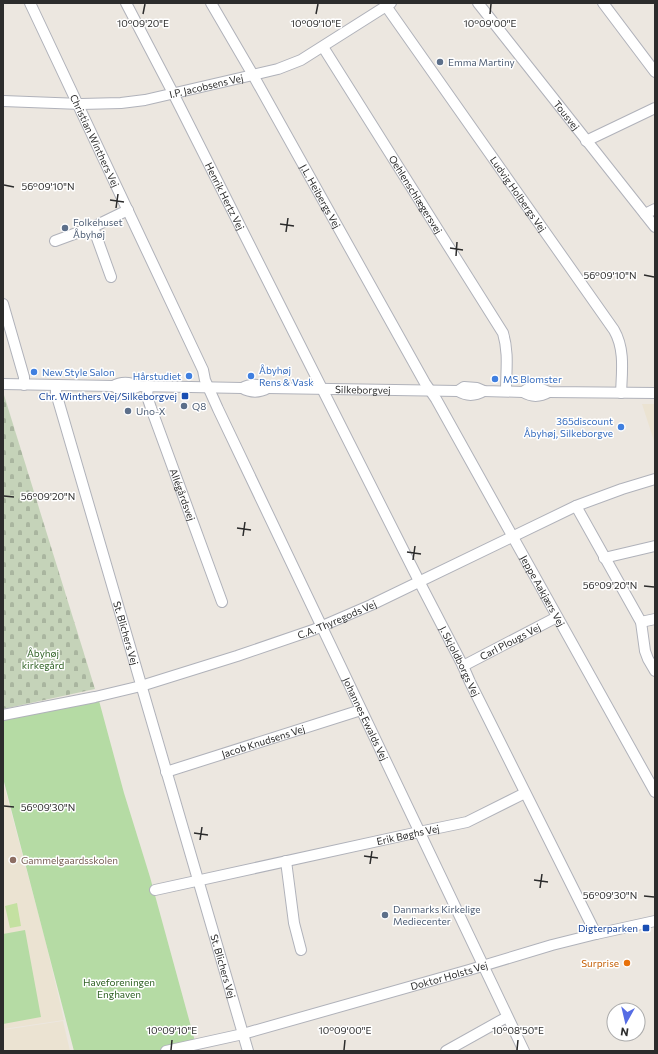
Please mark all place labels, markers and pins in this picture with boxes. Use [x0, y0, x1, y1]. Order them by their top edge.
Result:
place label: Emma Martiny [448, 56, 515, 68]
marker: Emma Martiny [435, 57, 445, 67]
place label: Folkehuset Åbyhøj [73, 216, 123, 240]
marker: Folkehuset Åbyhøj [60, 223, 70, 233]
place label: Åbyhøj Rens & Vask [259, 364, 314, 388]
place label: New Style Salon [42, 366, 115, 378]
marker: New Style Salon [29, 367, 39, 377]
place label: Hårstudiet [133, 370, 181, 382]
marker: Hårstudiet [184, 371, 194, 381]
marker: Åbyhøj Rens & Vask [246, 371, 256, 381]
place label: MS Blomster [503, 373, 562, 385]
marker: MS Blomster [490, 374, 500, 384]
place label: Chr. Winthers Vej/Silkeborgvej [39, 390, 177, 402]
marker: Chr. Winthers Vej/Silkeborgvej [180, 391, 190, 401]
place label: Q8 [192, 400, 206, 412]
marker: Q8 [179, 401, 189, 411]
place label: Uno-X [136, 405, 166, 417]
marker: Uno-X [123, 406, 133, 416]
place label: 365discount Åbyhøj, Silkeborgve [524, 415, 613, 439]
marker: 365discount Åbyhøj, Silkeborgve [616, 422, 626, 432]
place label: Gammelgaardsskolen [21, 854, 118, 866]
marker: Gammelgaardsskolen [8, 855, 18, 865]
place label: Danmarks Kirkelige Mediecenter [393, 903, 481, 927]
marker: Danmarks Kirkelige Mediecenter [380, 910, 390, 920]
place label: Digterparken [578, 922, 638, 934]
marker: Digterparken [641, 923, 651, 933]
place label: Surprise [581, 957, 619, 969]
marker: Surprise [622, 958, 632, 968]

